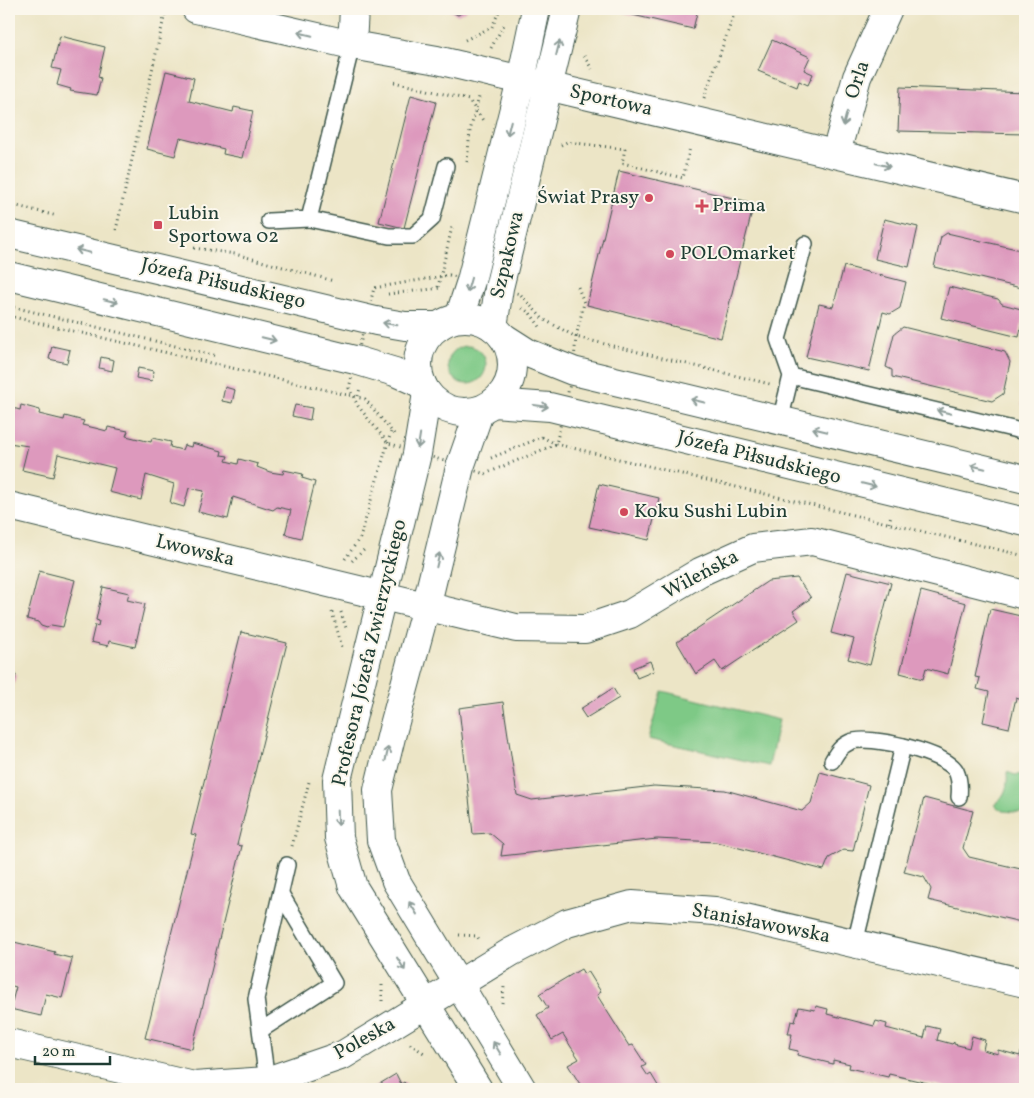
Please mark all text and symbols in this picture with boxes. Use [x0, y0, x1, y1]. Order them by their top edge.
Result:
one-way arrow [297, 29, 313, 38]
one-way arrow [553, 40, 563, 56]
street label: Orla [838, 57, 878, 103]
street label: Sportowa [567, 78, 655, 124]
one-way arrow [840, 111, 849, 127]
one-way arrow [504, 119, 513, 135]
one-way arrow [875, 161, 891, 170]
place label: Świat Prasy [537, 184, 639, 212]
marker: Świat Prasy [643, 192, 655, 204]
place label: Prima [712, 192, 766, 220]
place label: Lubin Sportowa 02 [168, 200, 279, 251]
marker: Prima [696, 200, 708, 212]
street label: Szpakowa [484, 208, 532, 301]
marker: Lubin Sportowa 02 [152, 219, 164, 231]
place label: POLOmarket [680, 240, 795, 268]
one-way arrow [76, 246, 92, 255]
marker: POLOmarket [664, 248, 676, 260]
street label: Józefa Piłsudskiego [138, 251, 308, 317]
one-way arrow [464, 277, 474, 293]
one-way arrow [103, 296, 119, 306]
one-way arrow [383, 318, 399, 328]
one-way arrow [261, 335, 277, 344]
one-way arrow [691, 396, 707, 405]
one-way arrow [533, 401, 549, 411]
one-way arrow [936, 407, 952, 416]
street label: Józefa Piłsudskiego [674, 424, 844, 492]
one-way arrow [812, 425, 828, 434]
one-way arrow [414, 432, 424, 448]
one-way arrow [970, 462, 986, 471]
one-way arrow [861, 481, 877, 490]
place label: Koku Sushi Lubin [634, 498, 788, 526]
marker: Koku Sushi Lubin [618, 506, 630, 518]
street label: Profesora Józefa Zwierzyckiego [326, 517, 414, 789]
street label: Lwowska [153, 528, 237, 574]
street label: Wileńska [658, 543, 744, 607]
one-way arrow [434, 552, 443, 568]
one-way arrow [383, 747, 392, 763]
one-way arrow [334, 809, 343, 825]
street label: Stanisławowska [689, 897, 833, 951]
one-way arrow [408, 902, 418, 916]
one-way arrow [397, 957, 407, 971]
street label: Poleska [329, 1011, 401, 1067]
scale bar [35, 1033, 110, 1065]
one-way arrow [491, 1041, 501, 1055]
text: 20 m [42, 1042, 75, 1063]

